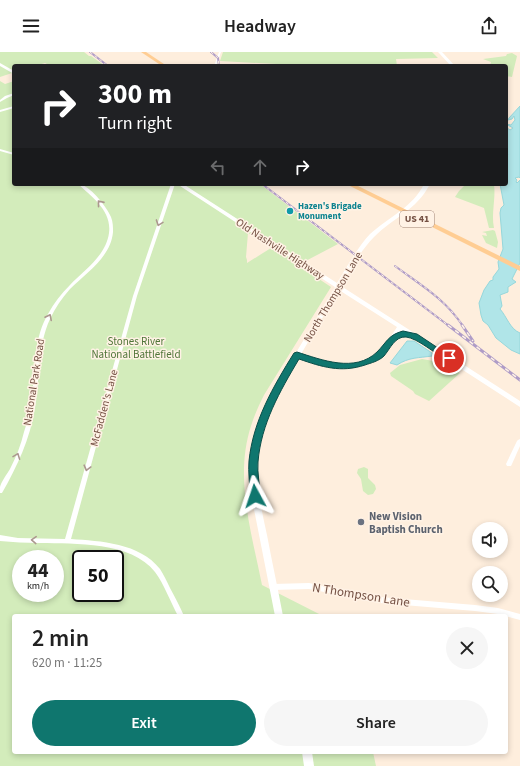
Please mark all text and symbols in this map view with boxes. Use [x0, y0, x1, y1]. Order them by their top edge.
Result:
text: Headway [224, 14, 296, 39]
icon: menu [20, 15, 42, 37]
icon: share [478, 15, 500, 37]
text: 300 m [98, 74, 172, 114]
icon: right [32, 80, 84, 132]
text: Turn right [98, 111, 172, 136]
icon: left [207, 156, 229, 178]
icon: ahead [249, 156, 271, 178]
icon: right [291, 156, 313, 178]
place label: Hazen's Brigade Monument [298, 200, 362, 223]
one-way arrow [98, 201, 105, 208]
marker: Hazen's Brigade Monument [285, 206, 295, 216]
road number: US 41 [400, 211, 434, 227]
street label: Old Nashville Highway [233, 215, 327, 283]
one-way arrow [155, 219, 164, 226]
street label: North Thompson Lane [300, 249, 366, 345]
one-way arrow [45, 313, 52, 321]
park label: Stones River National Battlefield [91, 334, 181, 362]
street label: National Park Road [20, 337, 48, 427]
pin [432, 341, 466, 375]
icon: arrive [438, 347, 460, 369]
street label: McFadden's Lane [87, 367, 122, 448]
one-way arrow [13, 452, 21, 459]
one-way arrow [83, 465, 92, 472]
position arrow [234, 475, 276, 517]
place label: New Vision Baptish Church [369, 509, 443, 537]
marker: New Vision Baptish Church [356, 517, 366, 527]
map controls [472, 522, 508, 602]
button: sound [472, 522, 508, 558]
one-way arrow [31, 536, 37, 545]
speed limit sign: 50 [72, 550, 124, 602]
text: 44 [27, 557, 49, 585]
button: search [472, 566, 508, 602]
street label: N Thompson Lane [311, 578, 411, 612]
text: km/h [27, 579, 49, 593]
text: 2 min [32, 621, 89, 656]
button: close [446, 627, 488, 669]
text: 620 m · 11:25 [32, 654, 102, 672]
button: Exit [32, 700, 256, 746]
button: Share [264, 700, 488, 746]

